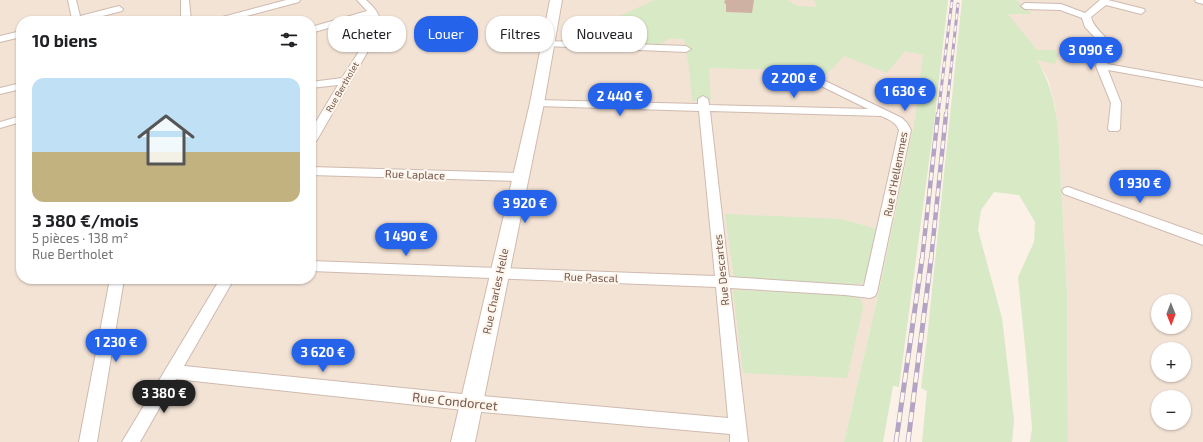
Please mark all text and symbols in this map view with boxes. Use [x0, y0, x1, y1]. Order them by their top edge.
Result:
chip: Acheter [328, 16, 406, 52]
chip: Louer [414, 16, 478, 52]
chip: Filtres [486, 16, 554, 52]
chip: Nouveau [562, 16, 647, 52]
icon: filters [278, 29, 300, 51]
text: 10 biens [32, 30, 97, 50]
pin: 3 090 € [1054, 37, 1128, 71]
text: 3 090 € [1068, 42, 1114, 58]
street label: Rue Bertholet [323, 59, 361, 114]
pin: 2 200 € [757, 65, 831, 99]
text: 2 200 € [771, 70, 817, 86]
pin: 1 630 € [868, 78, 942, 112]
pin: 2 440 € [583, 83, 657, 117]
text: 1 630 € [884, 83, 926, 99]
text: 2 440 € [597, 88, 643, 104]
icon: home [130, 104, 202, 176]
street label: Rue d'Hellemmes [880, 130, 910, 218]
street label: Rue Laplace [385, 166, 445, 182]
pin: 1 930 € [1103, 170, 1177, 204]
text: 1 930 € [1119, 175, 1161, 191]
pin: 3 920 € [488, 190, 562, 224]
text: 3 920 € [503, 195, 547, 211]
text: 3 380 €/mois [32, 210, 138, 230]
pin: 1 490 € [369, 223, 443, 257]
text: 1 490 € [384, 228, 428, 244]
text: 5 pièces · 138 m² [32, 230, 128, 246]
street label: Rue Descartes [711, 233, 731, 306]
text: Rue Bertholet [32, 246, 113, 262]
street label: Rue Charles Helle [480, 247, 510, 335]
street label: Rue Pascal [564, 270, 619, 284]
north arrow [1151, 294, 1191, 334]
map controls [1151, 294, 1191, 430]
pin: 1 230 € [79, 329, 153, 363]
text: 1 230 € [95, 334, 137, 350]
pin: 3 620 € [286, 339, 360, 373]
button: + [1151, 342, 1191, 382]
text: 3 620 € [301, 344, 345, 360]
pin: 3 380 € [127, 380, 201, 414]
text: 3 380 € [141, 385, 187, 401]
street label: Rue Condorcet [412, 389, 499, 413]
button: − [1151, 390, 1191, 430]

